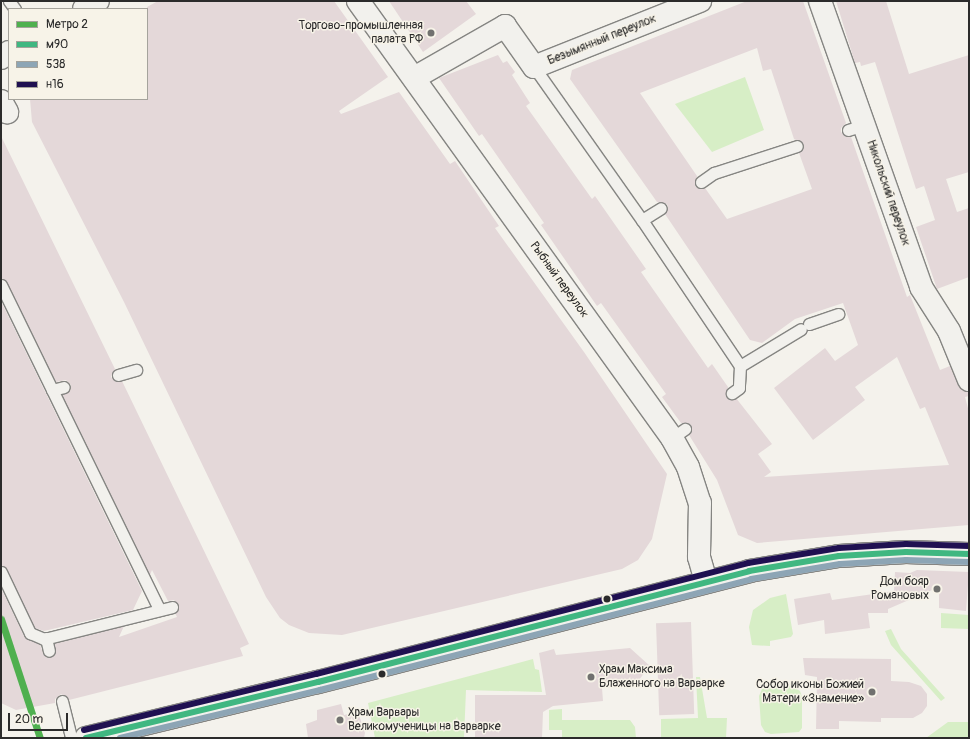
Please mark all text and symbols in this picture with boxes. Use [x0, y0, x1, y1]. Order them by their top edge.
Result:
legend [8, 8, 148, 100]
street label: Безымянный переулок [546, 12, 658, 68]
text: Метро 2 [46, 17, 88, 32]
place label: Торгово-промышленная палата РФ [298, 19, 423, 47]
marker: Торгово-промышленная палата РФ [426, 28, 436, 38]
text: м90 [46, 37, 68, 52]
text: 538 [46, 57, 65, 72]
text: н16 [46, 77, 64, 92]
street label: Никольский переулок [863, 138, 913, 248]
street label: Рыбный переулок [527, 239, 591, 321]
place label: Дом бояр Романовых [871, 575, 929, 603]
marker: Дом бояр Романовых [932, 584, 942, 594]
unlabelled marker [602, 594, 612, 604]
place label: Храм Максима Блаженного на Варварке [599, 663, 725, 691]
unlabelled marker [377, 669, 387, 679]
marker: Храм Максима Блаженного на Варварке [586, 672, 596, 682]
place label: Собор иконы Божией Матери «Знамение» [756, 678, 864, 706]
marker: Собор иконы Божией Матери «Знамение» [867, 687, 877, 697]
scale bar [10, 705, 70, 731]
place label: Храм Варвары Великомученицы на Варварке [348, 706, 501, 734]
text: 20 m [15, 712, 43, 727]
marker: Храм Варвары Великомученицы на Варварке [335, 715, 345, 725]

